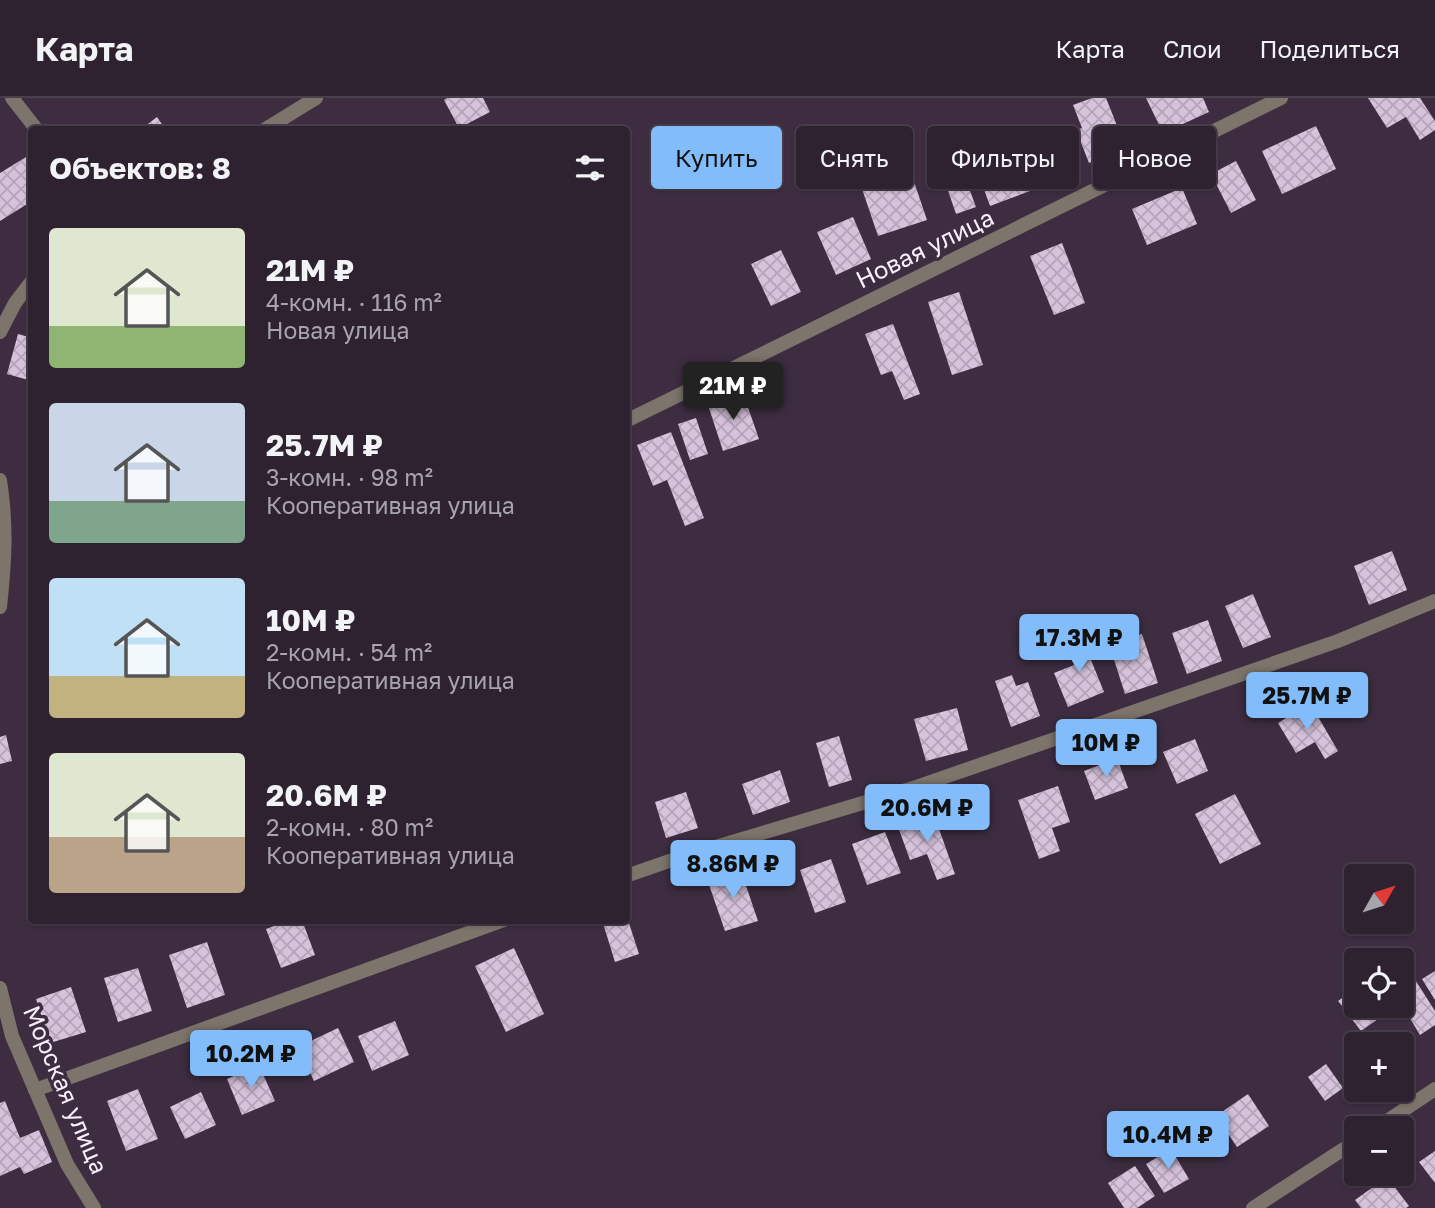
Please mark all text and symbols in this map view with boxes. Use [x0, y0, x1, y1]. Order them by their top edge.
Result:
text: Карта [35, 29, 134, 68]
text: Карта [1055, 34, 1125, 63]
text: Слои [1163, 34, 1222, 63]
text: Поделиться [1260, 34, 1400, 63]
chip: Купить [651, 126, 782, 189]
chip: Снять [796, 126, 913, 189]
chip: Фильтры [927, 126, 1079, 189]
chip: Новое [1093, 126, 1216, 189]
icon: filters [571, 149, 609, 187]
text: Объектов: 8 [49, 150, 231, 186]
street label: Новая улица [851, 202, 998, 294]
text: 21M ₽ [266, 252, 354, 288]
icon: home [105, 256, 189, 340]
text: 4-комн. · 116 m² [266, 288, 442, 316]
text: Новая улица [266, 316, 410, 344]
pin: 21M ₽ [684, 362, 782, 422]
text: 21M ₽ [699, 371, 767, 399]
text: 25.7M ₽ [266, 427, 383, 463]
icon: home [105, 431, 189, 515]
text: 3-комн. · 98 m² [266, 463, 433, 491]
text: Кооперативная улица [266, 491, 515, 519]
text: 10M ₽ [266, 602, 355, 638]
icon: home [105, 606, 189, 690]
pin: 17.3M ₽ [1014, 614, 1144, 674]
text: 17.3M ₽ [1035, 623, 1123, 651]
text: 2-комн. · 54 m² [266, 638, 432, 666]
text: Кооперативная улица [266, 666, 515, 694]
pin: 25.7M ₽ [1242, 672, 1372, 732]
text: 25.7M ₽ [1262, 681, 1352, 709]
pin: 10M ₽ [1057, 720, 1155, 779]
text: 10M ₽ [1072, 728, 1140, 756]
text: 20.6M ₽ [266, 777, 387, 813]
icon: home [105, 781, 189, 865]
pin: 20.6M ₽ [862, 784, 992, 844]
text: 20.6M ₽ [881, 793, 973, 821]
text: 2-комн. · 80 m² [266, 813, 433, 841]
pin: 8.86M ₽ [668, 840, 798, 900]
text: Кооперативная улица [266, 841, 515, 869]
text: 8.86M ₽ [686, 849, 780, 877]
north arrow [1344, 864, 1414, 934]
map controls [1344, 864, 1414, 1186]
button: locate [1344, 948, 1414, 1018]
street label: Морская улица [18, 1001, 115, 1178]
pin: 10.2M ₽ [186, 1030, 316, 1090]
button: + [1344, 1032, 1414, 1102]
text: 10.2M ₽ [206, 1039, 296, 1067]
pin: 10.4M ₽ [1103, 1112, 1233, 1171]
button: − [1344, 1116, 1414, 1186]
text: 10.4M ₽ [1123, 1120, 1213, 1148]

